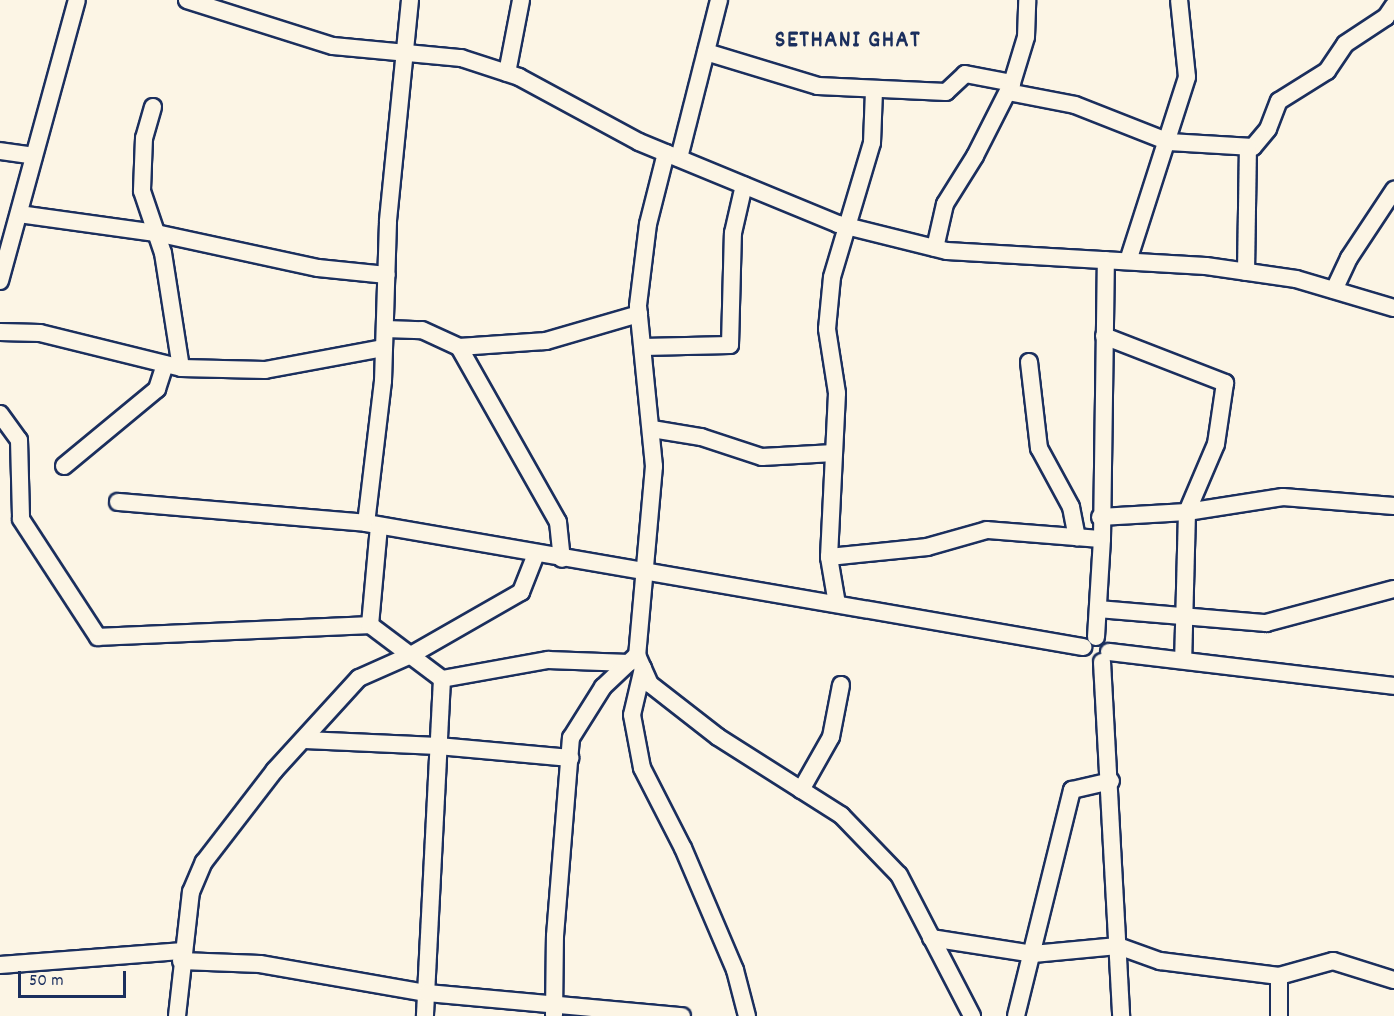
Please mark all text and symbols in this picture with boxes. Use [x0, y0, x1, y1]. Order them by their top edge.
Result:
district label: SETHANI GHAT [775, 28, 921, 56]
scale bar [21, 959, 129, 997]
text: 50 m [29, 969, 64, 994]

